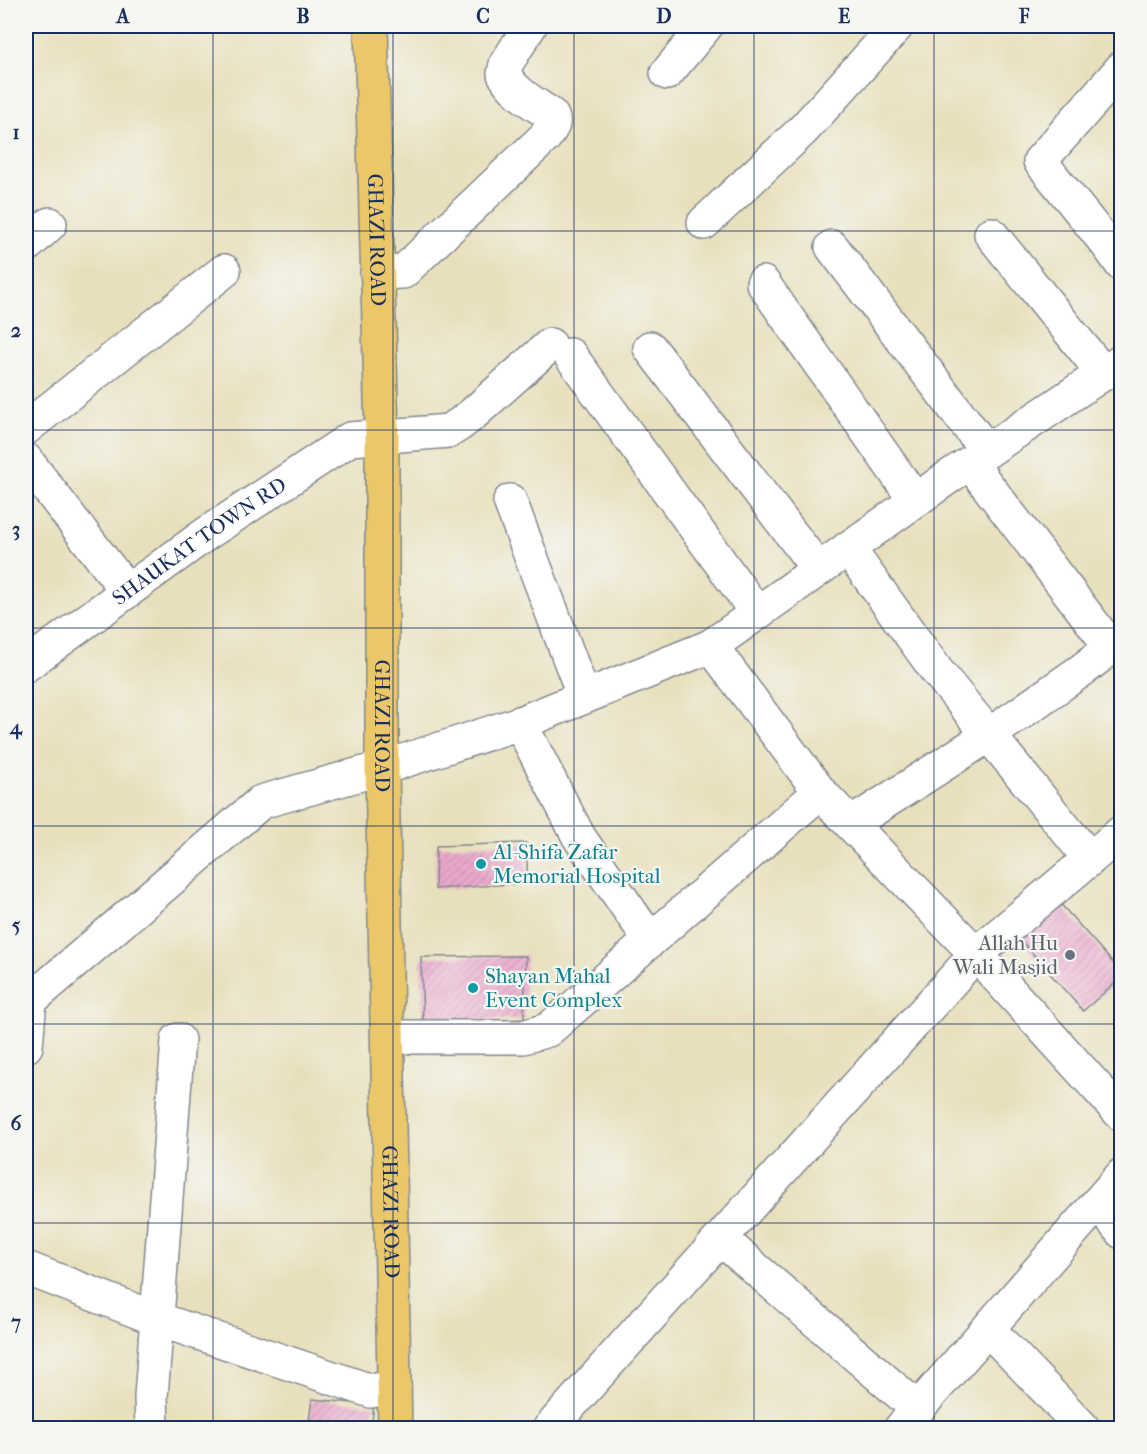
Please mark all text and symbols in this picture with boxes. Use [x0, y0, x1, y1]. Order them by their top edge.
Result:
text: A [115, 5, 131, 28]
text: B [296, 5, 310, 28]
text: C [476, 5, 490, 28]
text: D [656, 5, 672, 28]
text: E [838, 5, 850, 28]
text: F [1018, 5, 1030, 28]
text: 1 [12, 121, 20, 144]
street label: GHAZI ROAD [363, 173, 391, 307]
text: 2 [11, 319, 21, 342]
street label: SHAUKAT TOWN RD [108, 472, 291, 610]
text: 3 [12, 518, 20, 541]
street label: GHAZI ROAD [370, 660, 394, 792]
text: 4 [9, 716, 23, 740]
place label: Al-Shifa Zafar Memorial Hospital [492, 840, 661, 888]
marker: Al-Shifa Zafar Memorial Hospital [474, 857, 488, 871]
text: 5 [12, 914, 21, 937]
place label: Allah Hu Wali Masjid [952, 931, 1059, 979]
marker: Allah Hu Wali Masjid [1063, 948, 1077, 962]
place label: Shayan Mahal Event Complex [485, 964, 622, 1012]
marker: Shayan Mahal Event Complex [466, 981, 480, 995]
text: 6 [11, 1112, 23, 1135]
street label: GHAZI ROAD [377, 1145, 404, 1278]
text: 7 [10, 1311, 21, 1334]

